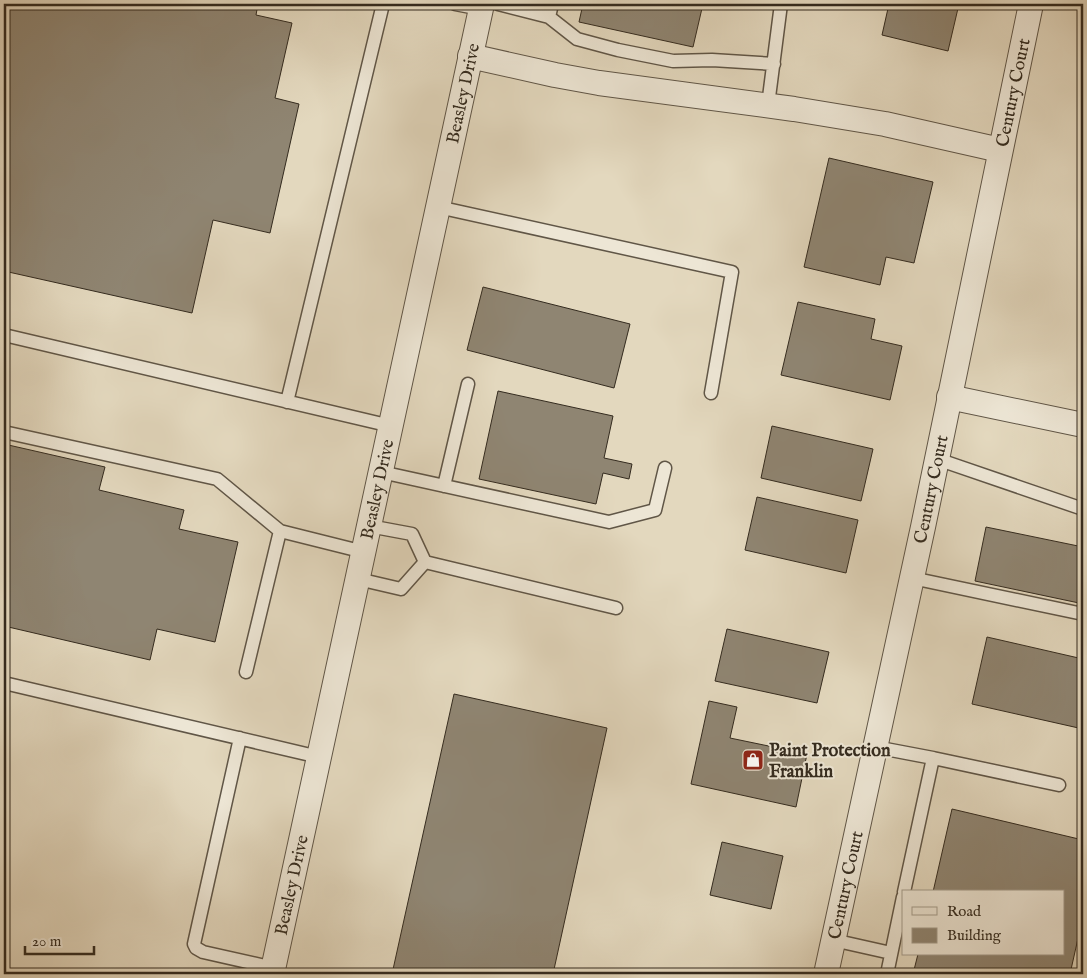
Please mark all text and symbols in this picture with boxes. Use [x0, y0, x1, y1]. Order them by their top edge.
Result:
street label: Century Court [992, 37, 1037, 149]
street label: Beasley Drive [442, 41, 486, 146]
street label: Century Court [910, 433, 955, 546]
street label: Beasley Drive [356, 437, 400, 542]
place label: Paint Protection Franklin [769, 740, 891, 784]
shop icon: Paint Protection Franklin [741, 748, 765, 772]
street label: Century Court [824, 829, 870, 942]
street label: Beasley Drive [271, 833, 315, 938]
legend [902, 890, 1064, 956]
text: Road [947, 902, 982, 921]
scale bar [25, 923, 94, 955]
text: Building [947, 926, 1002, 945]
text: 20 m [32, 932, 62, 951]

